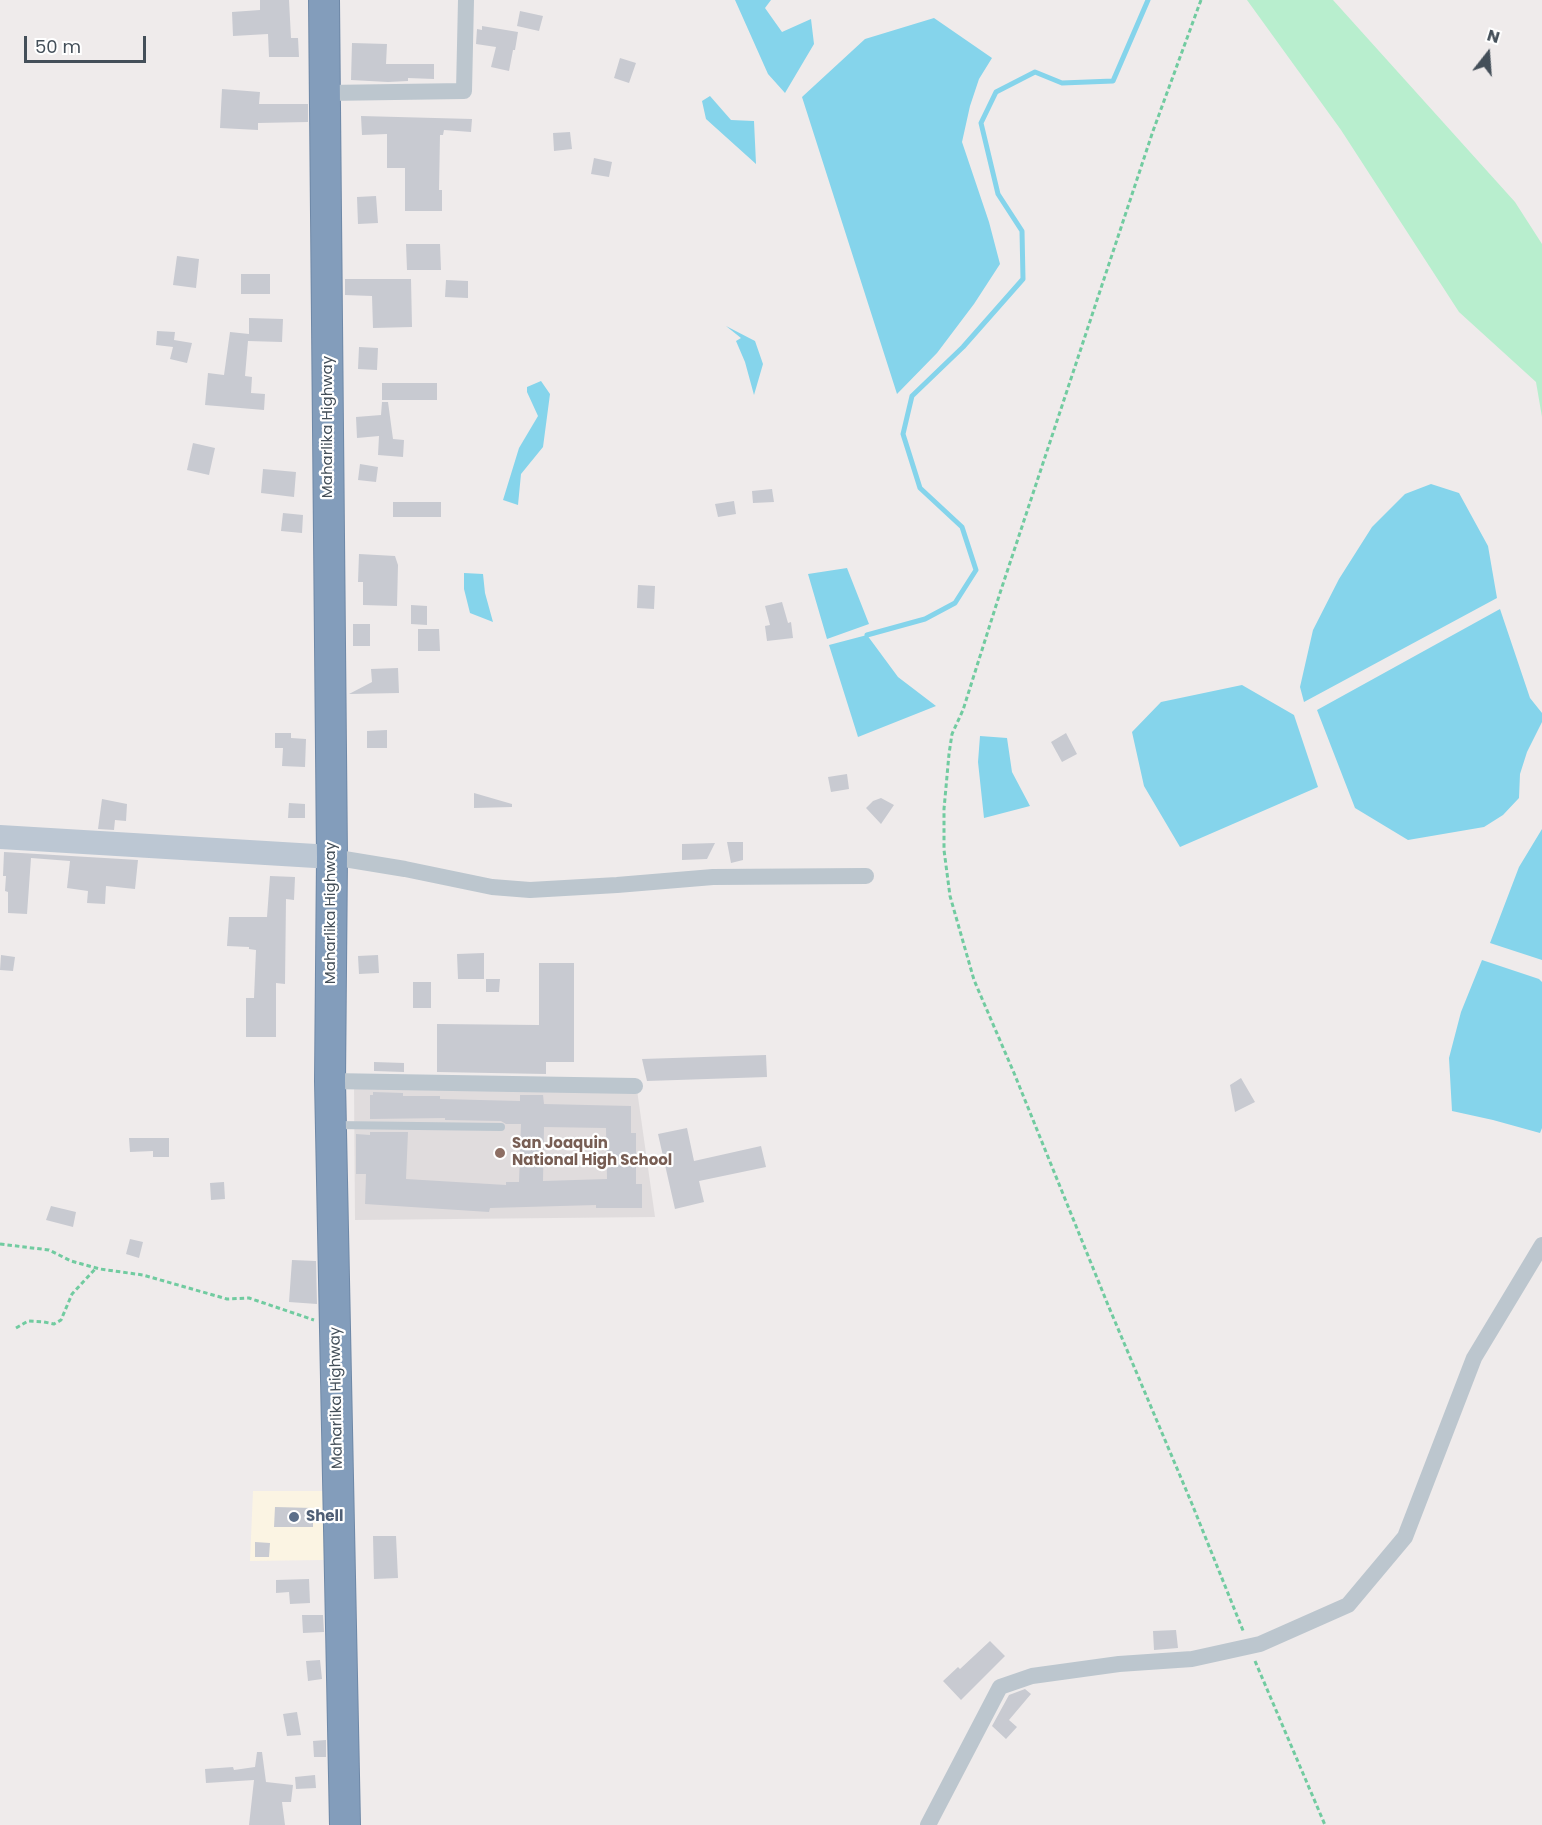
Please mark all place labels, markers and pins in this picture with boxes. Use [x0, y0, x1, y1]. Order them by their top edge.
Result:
place label: San Joaquin National High School [512, 1135, 672, 1170]
marker: San Joaquin National High School [493, 1146, 507, 1160]
place label: Shell [306, 1508, 343, 1526]
marker: Shell [287, 1510, 301, 1524]

